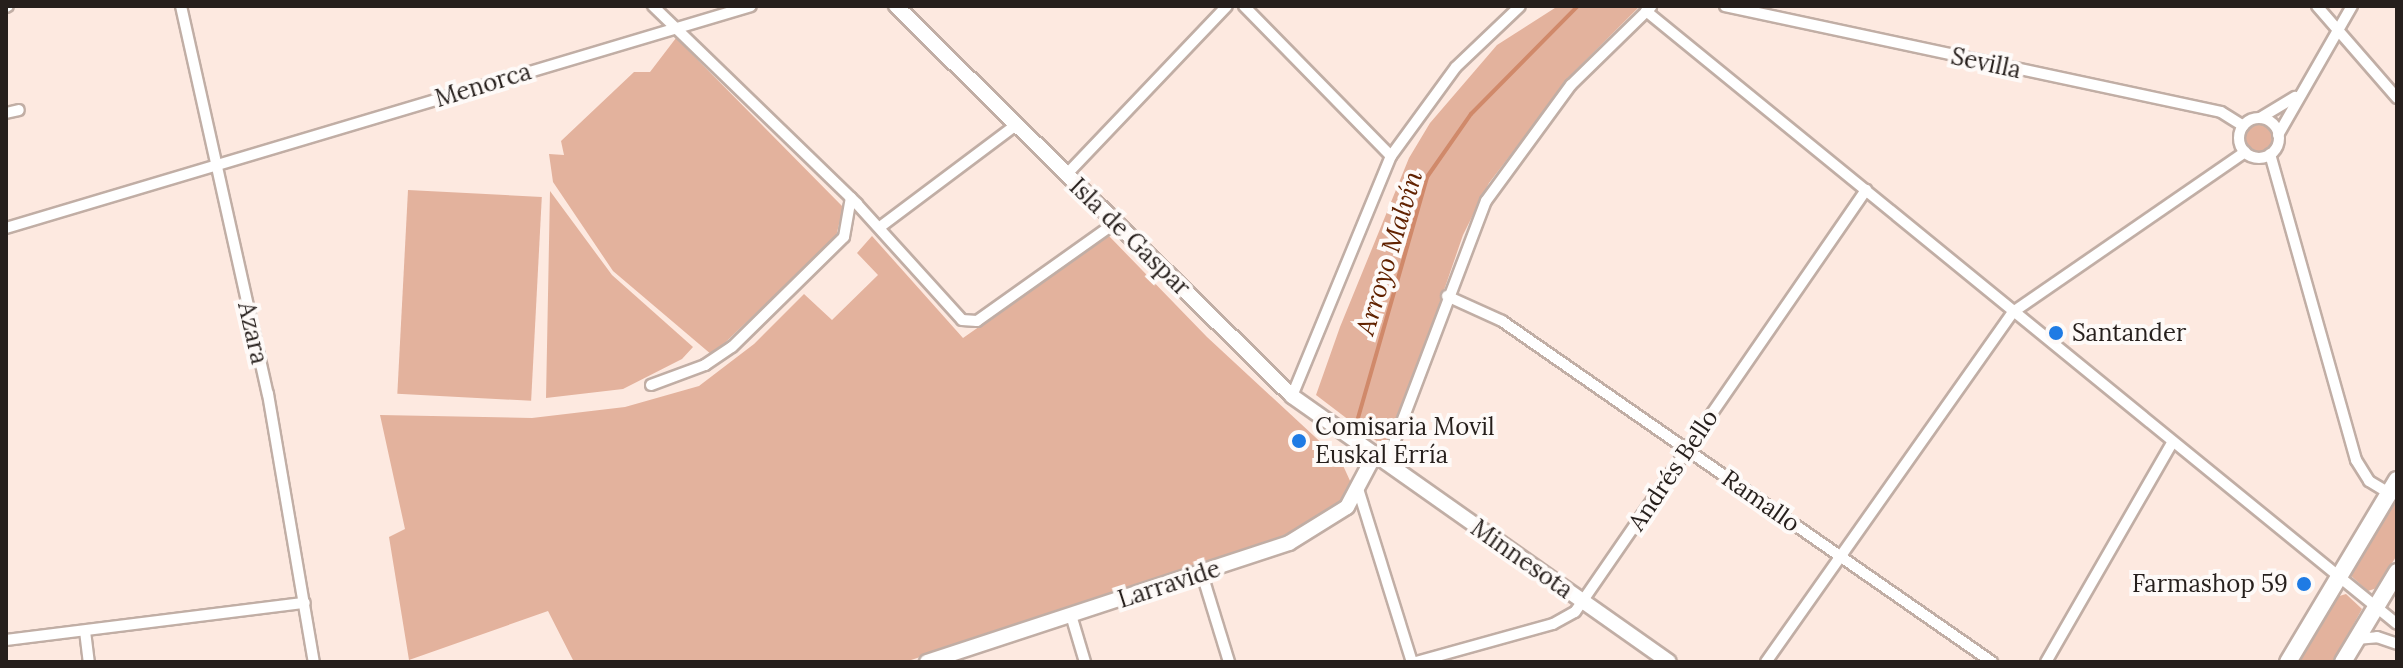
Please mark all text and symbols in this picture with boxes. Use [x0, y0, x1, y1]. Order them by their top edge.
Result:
street label: Sevilla [1948, 42, 2024, 84]
street label: Menorca [432, 57, 534, 113]
water label: Arroyo Malvín [1349, 167, 1429, 339]
street label: Isla de Gaspar [1064, 172, 1196, 302]
street label: Azara [232, 299, 274, 367]
place label: Santander [2072, 319, 2186, 347]
marker: Santander [2047, 324, 2065, 342]
street label: Andrés Bello [1622, 404, 1724, 536]
place label: Comisaria Movil Euskal Erría [1315, 413, 1495, 469]
marker: Comisaria Movil Euskal Erría [1290, 432, 1308, 450]
street label: Ramallo [1717, 464, 1805, 538]
street label: Minnesota [1466, 513, 1578, 605]
street label: Larravide [1114, 554, 1224, 614]
place label: Farmashop 59 [2132, 570, 2288, 598]
marker: Farmashop 59 [2295, 575, 2313, 593]

